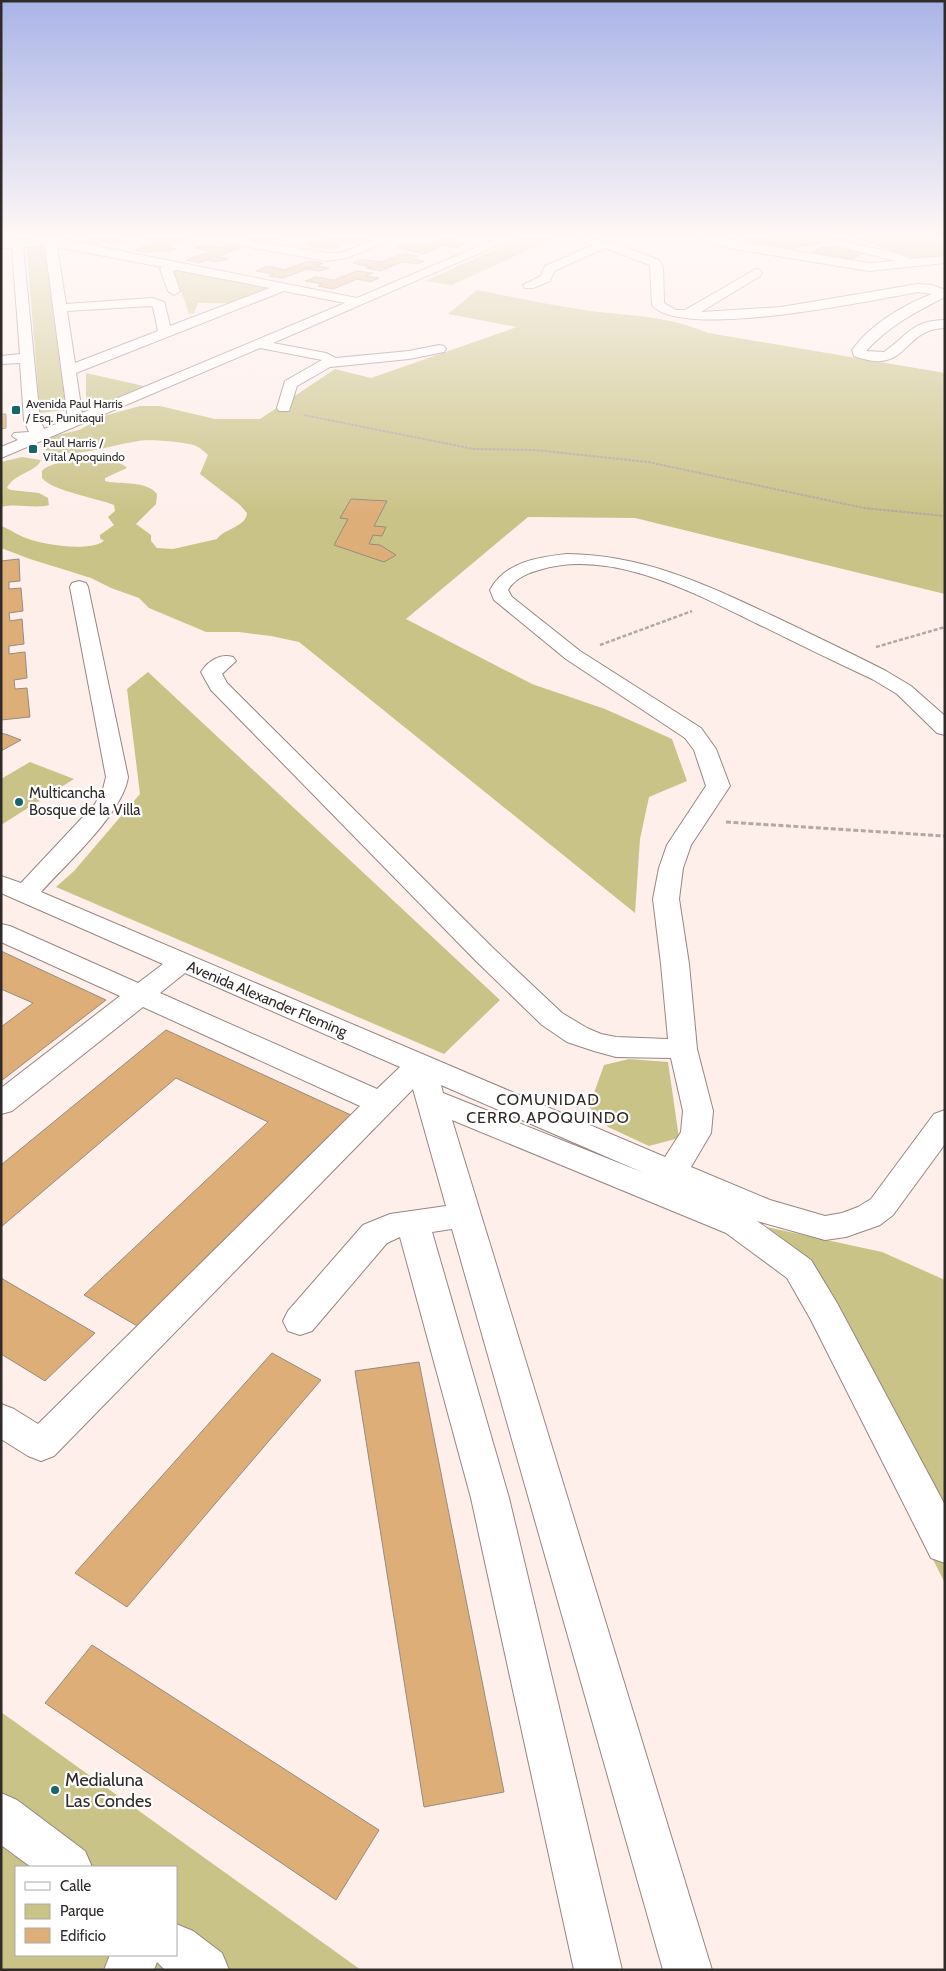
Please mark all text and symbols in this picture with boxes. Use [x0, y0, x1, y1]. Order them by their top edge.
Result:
place label: Avenida Paul Harris / Esq. Punitaqui [25, 396, 123, 425]
marker: Avenida Paul Harris / Esq. Punitaqui [10, 404, 22, 416]
place label: Paul Harris / Vital Apoquindo [43, 435, 125, 464]
marker: Paul Harris / Vital Apoquindo [27, 443, 39, 455]
place label: Multicancha Bosque de la Villa [29, 784, 141, 819]
marker: Multicancha Bosque de la Villa [13, 796, 25, 808]
street label: Avenida Alexander Fleming [184, 957, 350, 1041]
district label: COMUNIDAD CERRO APOQUINDO [466, 1090, 630, 1127]
place label: Medialuna Las Condes [65, 1769, 152, 1812]
marker: Medialuna Las Condes [49, 1784, 61, 1796]
legend [15, 1866, 178, 1956]
text: Calle [60, 1877, 91, 1895]
text: Parque [60, 1902, 104, 1920]
text: Edificio [60, 1927, 106, 1945]

